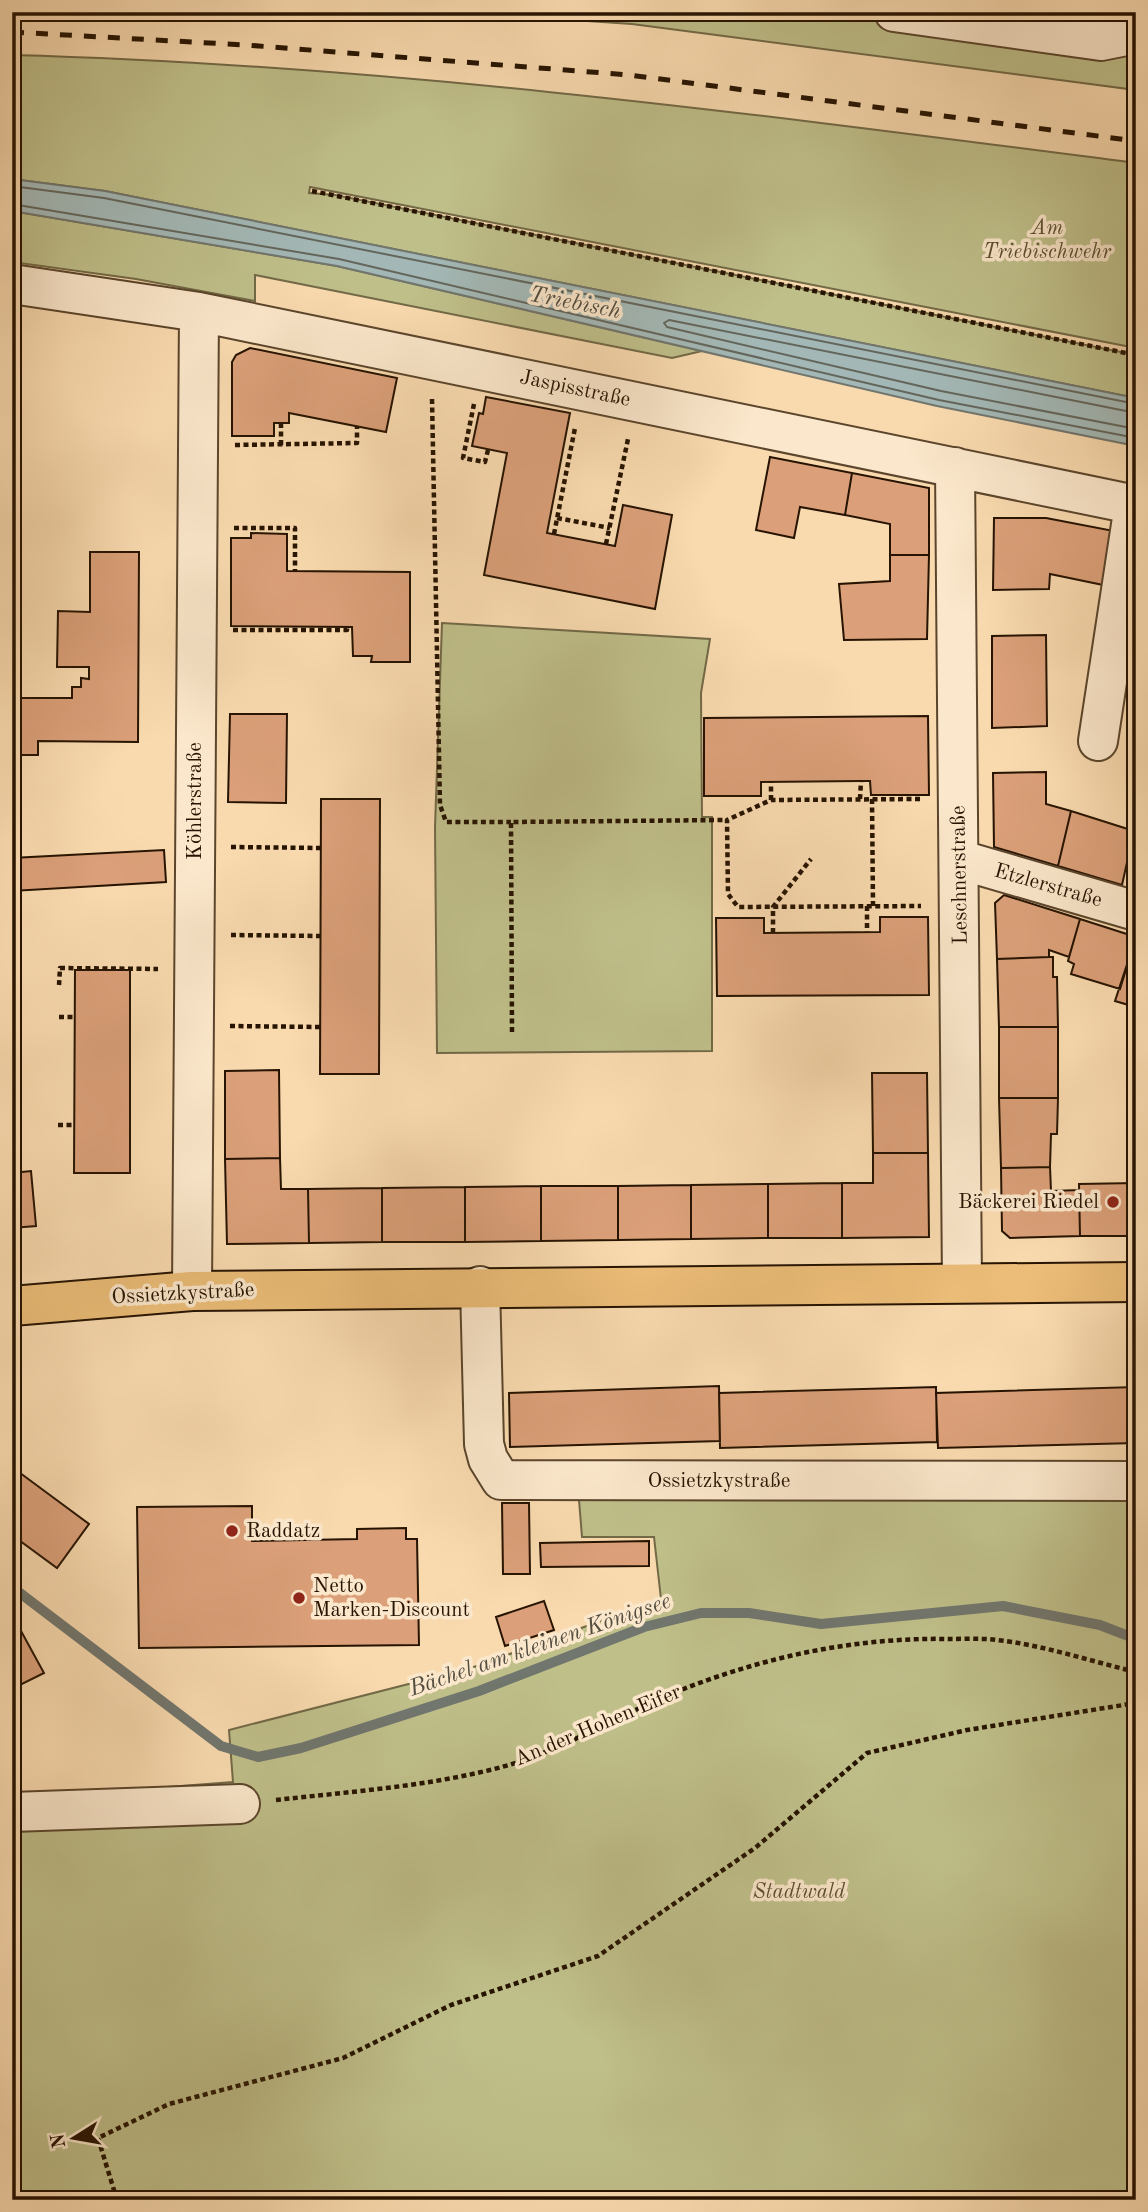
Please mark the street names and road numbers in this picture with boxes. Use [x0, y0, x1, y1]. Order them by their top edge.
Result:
street label: Jaspisstraße [518, 367, 632, 411]
street label: Köhlerstraße [185, 742, 206, 860]
street label: Leschnerstraße [948, 805, 972, 945]
street label: Etzlerstraße [992, 861, 1104, 911]
street label: Ossietzkystraße [111, 1280, 255, 1308]
street label: Ossietzkystraße [647, 1471, 791, 1492]
street label: An der Hohen Eifer [512, 1681, 685, 1771]

